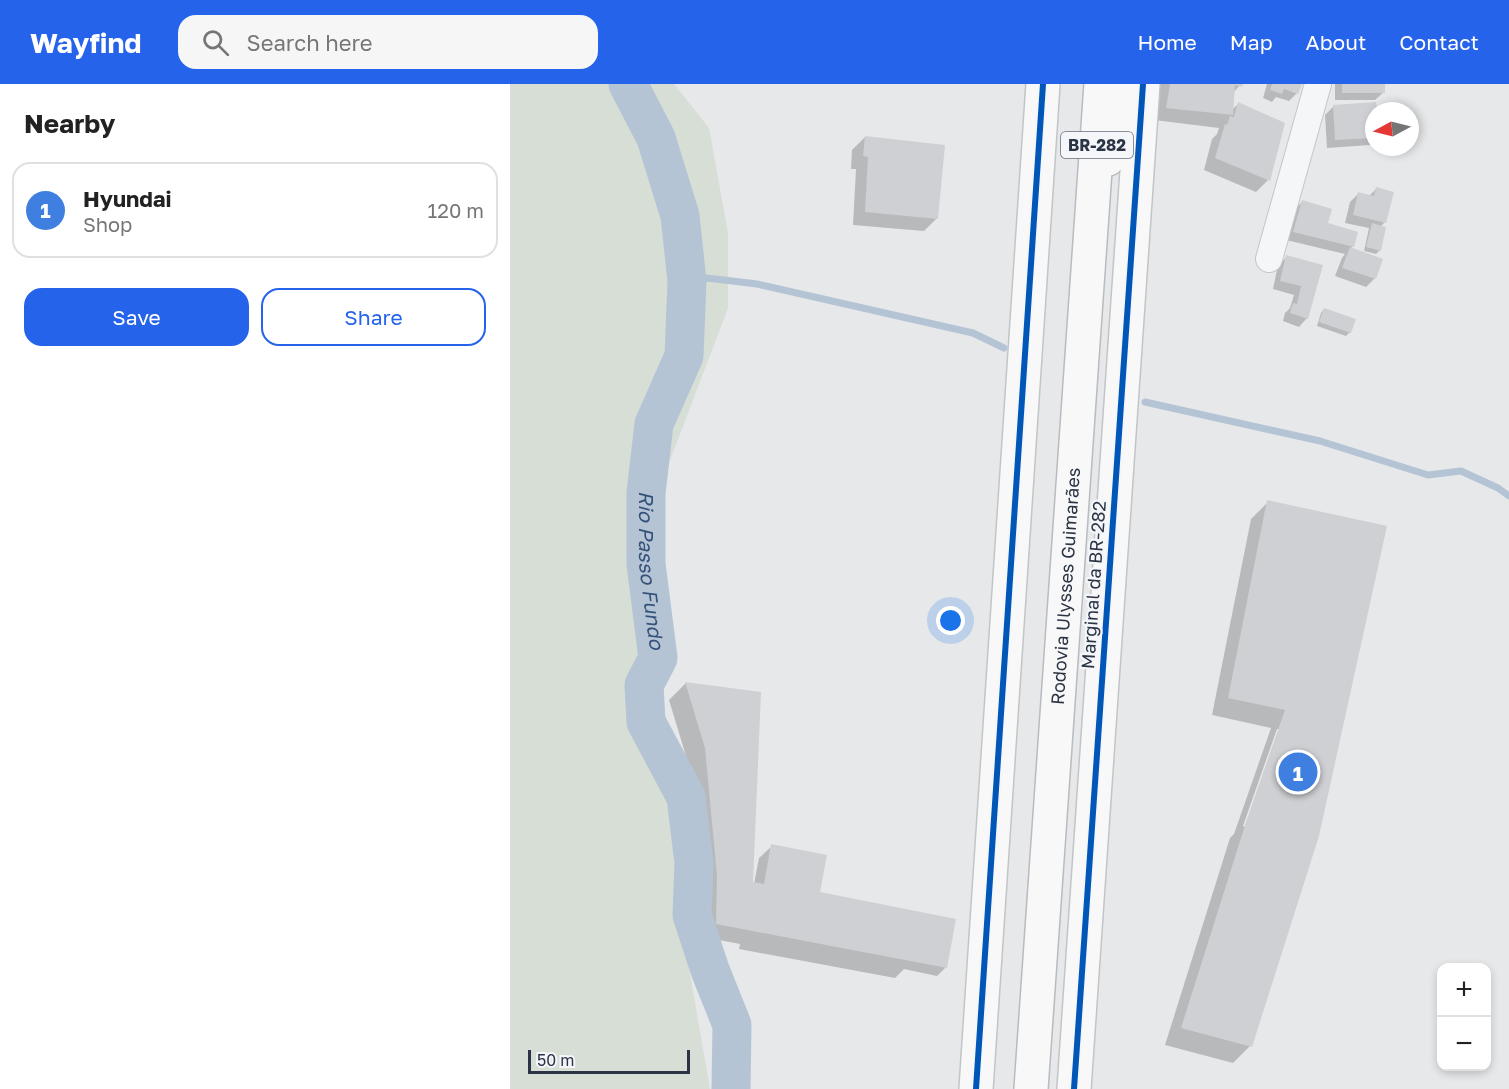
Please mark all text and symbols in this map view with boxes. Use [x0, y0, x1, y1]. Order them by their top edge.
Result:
search box [178, 15, 598, 69]
text: Wayfind [30, 26, 142, 59]
icon: search [199, 26, 232, 59]
text: Search here [247, 29, 373, 56]
text: Home [1137, 29, 1197, 55]
text: Map [1230, 29, 1273, 55]
text: About [1306, 29, 1366, 55]
text: Contact [1399, 29, 1479, 55]
north arrow [1365, 102, 1419, 156]
text: Nearby [24, 108, 115, 139]
road number: BR-282 [1061, 132, 1133, 158]
text: Hyundai [83, 185, 172, 212]
text: 1 [40, 198, 51, 222]
text: 120 m [428, 198, 484, 222]
text: Shop [83, 212, 132, 236]
button: Save [24, 288, 249, 346]
button: Share [261, 288, 486, 346]
street label: Rodovia Ulysses Guimarães [1046, 467, 1084, 706]
water label: Rio Passo Fundo [635, 491, 670, 652]
street label: Marginal da BR-282 [1076, 500, 1110, 670]
your location [936, 606, 965, 635]
pin: 1 [1278, 750, 1318, 794]
map controls [1437, 963, 1491, 1071]
button: + [1437, 963, 1491, 1017]
button: − [1437, 1017, 1491, 1071]
scale bar [528, 1047, 690, 1074]
text: 50 m [537, 1050, 574, 1070]

